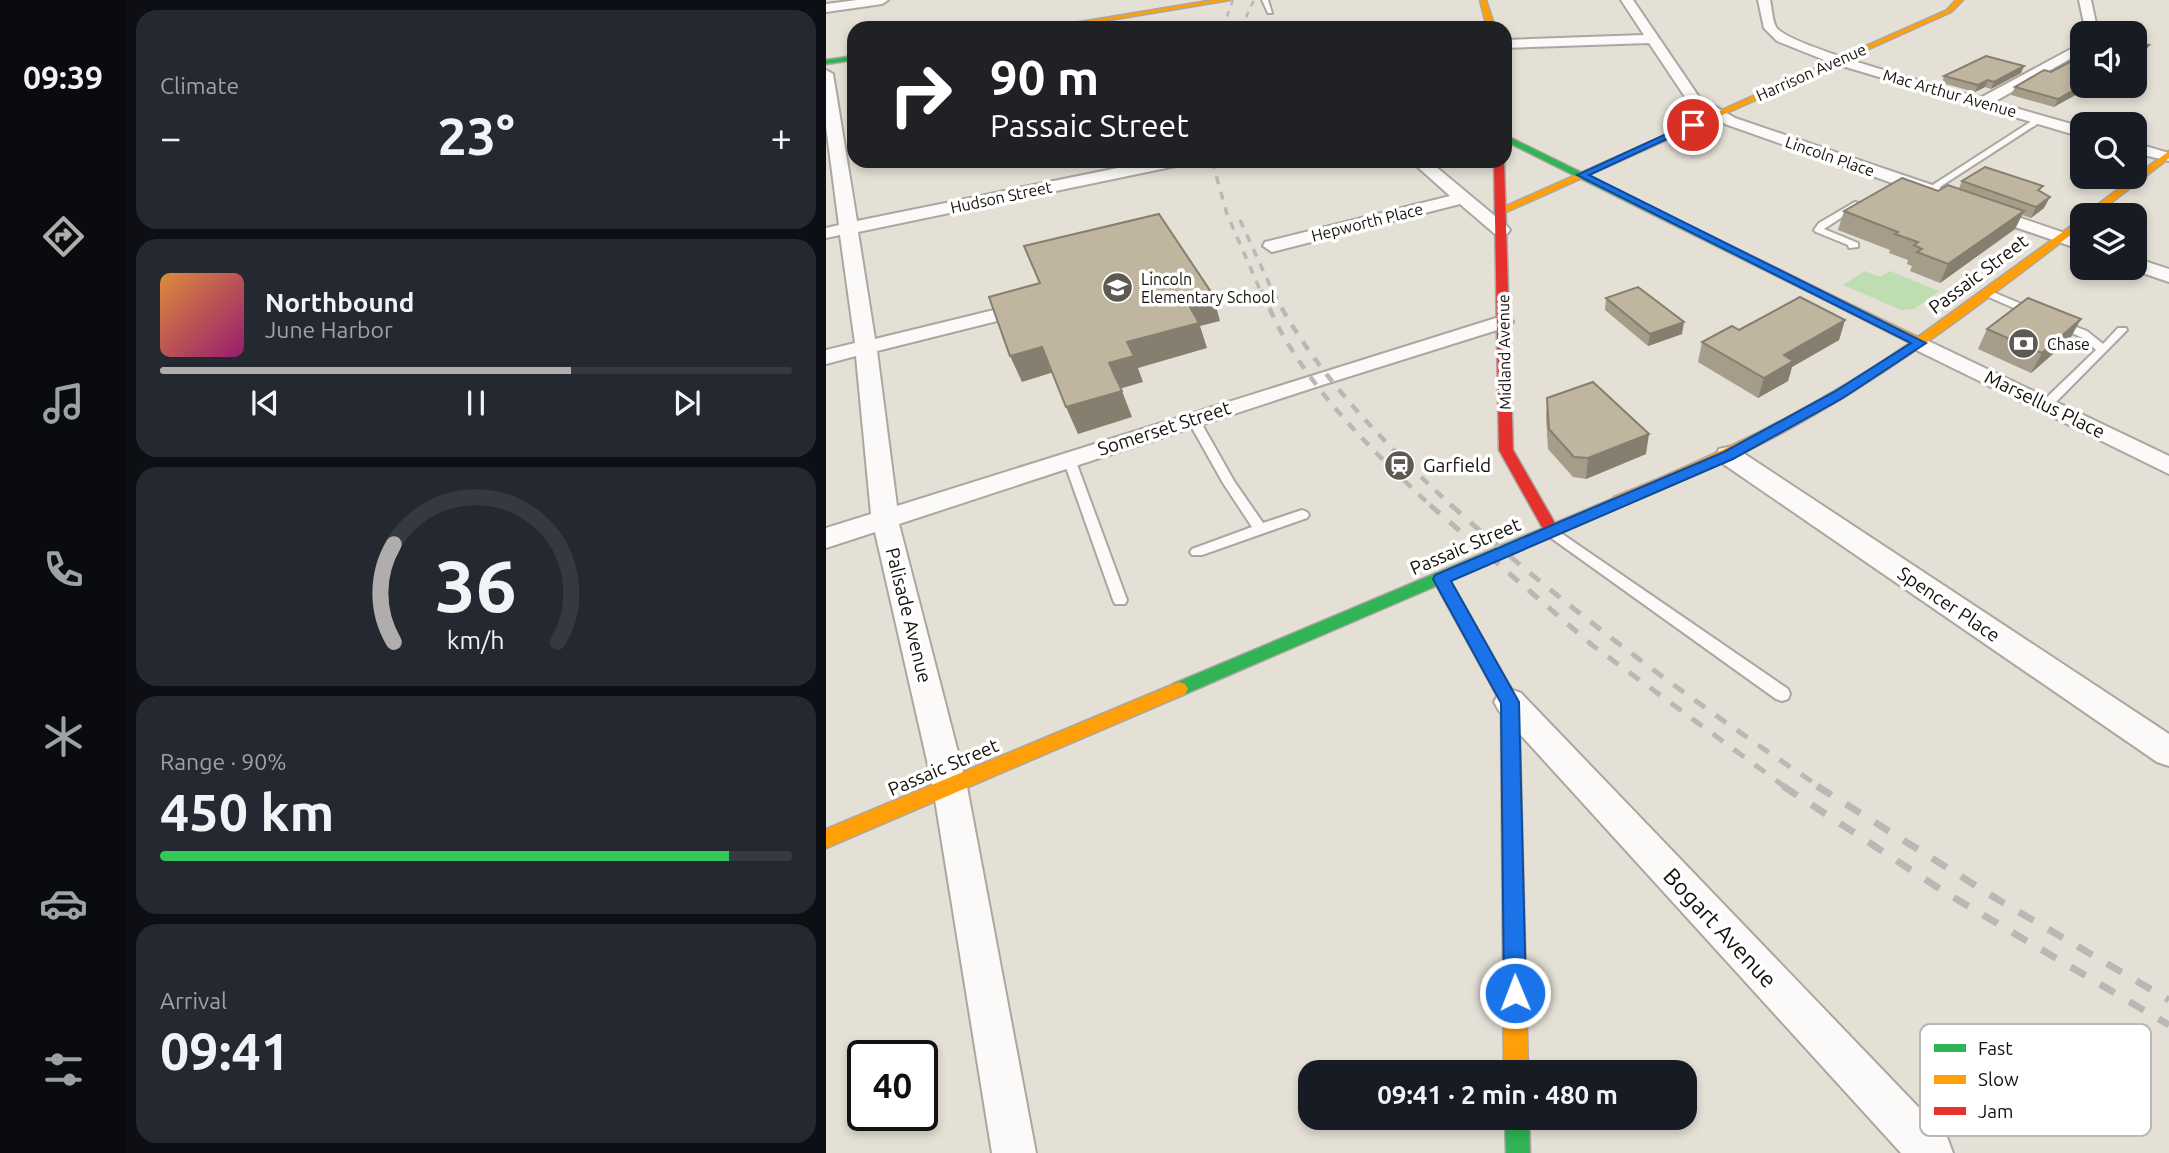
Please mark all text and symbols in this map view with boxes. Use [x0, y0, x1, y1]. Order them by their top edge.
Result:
map controls [2070, 21, 2147, 280]
button: sound [2070, 21, 2147, 98]
street label: Harrison Avenue [1753, 40, 1869, 104]
icon: right [875, 49, 966, 140]
text: 90 m [990, 49, 1099, 104]
text: 09:39 [23, 59, 103, 95]
street label: Mac Arthur Avenue [1881, 65, 2019, 121]
text: Climate [160, 73, 239, 98]
pin [1663, 95, 1723, 155]
icon: arrive [1674, 106, 1712, 144]
text: 23° [437, 107, 515, 165]
text: Passaic Street [990, 107, 1189, 143]
button: search [2070, 112, 2147, 189]
text: − [160, 116, 181, 158]
text: + [771, 116, 792, 158]
street label: Lincoln Place [1783, 132, 1877, 180]
street label: Hudson Street [949, 177, 1054, 217]
street label: Hepworth Place [1309, 199, 1425, 245]
button: layers [2070, 203, 2147, 280]
icon: directions [39, 212, 88, 261]
street label: Passaic Street [1924, 229, 2032, 318]
place label: Lincoln Elementary School [1141, 270, 1275, 306]
school or university icon: Lincoln Elementary School [1101, 271, 1135, 305]
text: Northbound [265, 288, 414, 317]
street label: Midland Avenue [1494, 294, 1514, 410]
text: June Harbor [265, 317, 393, 342]
bank icon: Chase [2007, 327, 2041, 361]
place label: Chase [2047, 335, 2090, 353]
street label: Marsellus Place [1981, 365, 2109, 443]
icon: music [39, 379, 88, 428]
icon: previous [246, 384, 284, 422]
icon: pause [457, 384, 495, 422]
icon: next [668, 384, 706, 422]
street label: Somerset Street [1095, 396, 1234, 460]
station icon: Garfield [1383, 448, 1417, 482]
place label: Garfield [1423, 454, 1491, 476]
street label: Passaic Street [1406, 513, 1524, 579]
icon: phone [39, 545, 88, 594]
text: 36 [435, 545, 517, 627]
street label: Palisade Avenue [882, 545, 936, 685]
street label: Spencer Place [1894, 562, 2004, 646]
text: km/h [447, 626, 505, 654]
icon: climate [39, 712, 88, 761]
street label: Passaic Street [884, 734, 1002, 800]
text: Range · 90% [160, 749, 287, 774]
text: 450 km [160, 783, 334, 841]
street label: Bogart Avenue [1659, 863, 1782, 992]
icon: car [39, 879, 88, 928]
position arrow [1478, 956, 1552, 1030]
text: Arrival [160, 988, 227, 1013]
text: 09:41 [160, 1022, 290, 1080]
legend [1920, 1024, 2151, 1136]
text: Fast [1978, 1037, 2013, 1059]
speed limit sign: 40 [847, 1040, 938, 1131]
icon: filters [39, 1045, 88, 1094]
text: Slow [1978, 1068, 2019, 1090]
text: 09:41 · 2 min · 480 m [1377, 1080, 1618, 1109]
text: Jam [1978, 1100, 2014, 1122]

